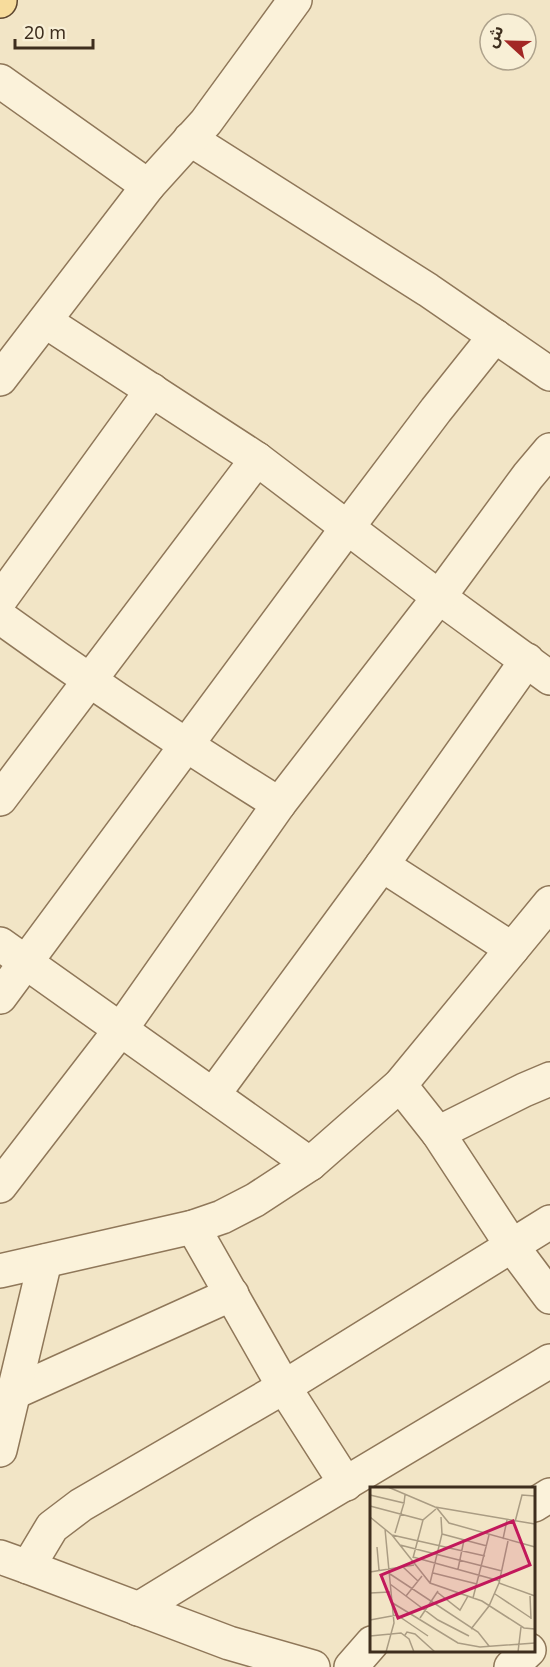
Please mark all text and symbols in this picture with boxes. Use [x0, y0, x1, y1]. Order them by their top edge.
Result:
scale bar [15, 12, 93, 50]
north arrow [478, 12, 538, 72]
text: 20 m [24, 14, 66, 52]
text: ش [475, 20, 515, 53]
inset map [370, 1487, 535, 1652]

